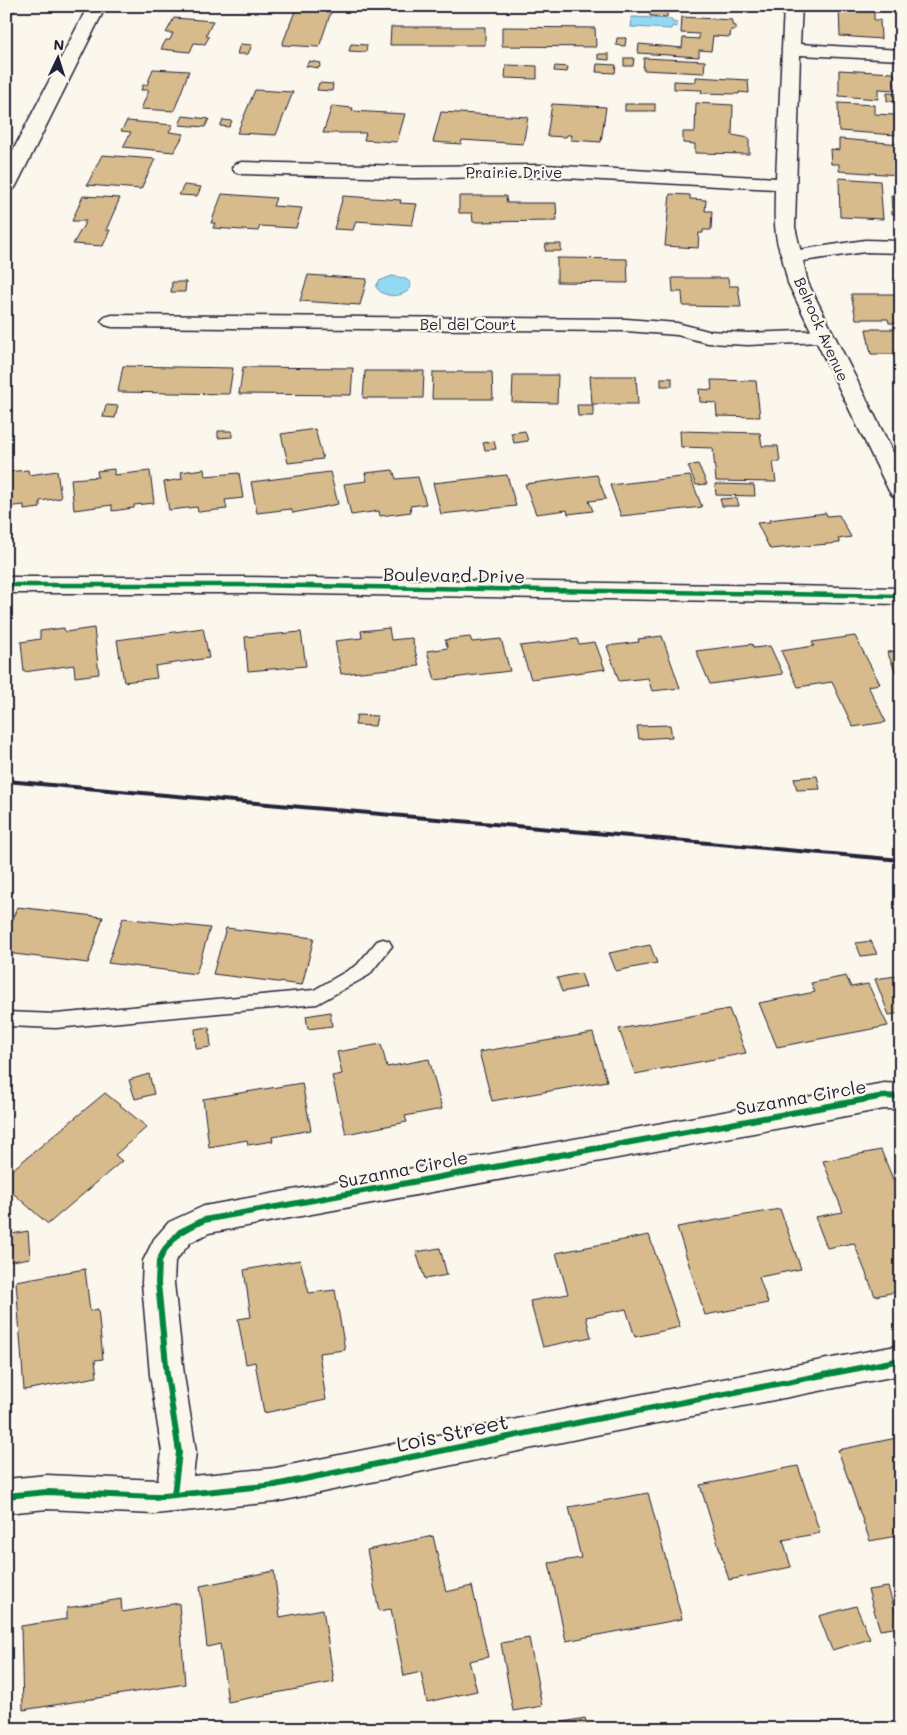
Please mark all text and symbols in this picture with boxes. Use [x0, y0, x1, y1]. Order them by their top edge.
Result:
north arrow [32, 32, 82, 82]
text: N [53, 35, 65, 54]
street label: Prairie Drive [466, 162, 562, 182]
street label: Belrock Avenue [790, 274, 854, 384]
street label: Bel del Court [420, 314, 516, 334]
street label: Boulevard Drive [383, 562, 525, 588]
street label: Suzanna Circle [734, 1074, 868, 1120]
street label: Suzanna Circle [336, 1145, 470, 1193]
street label: Lois Street [394, 1407, 510, 1457]

